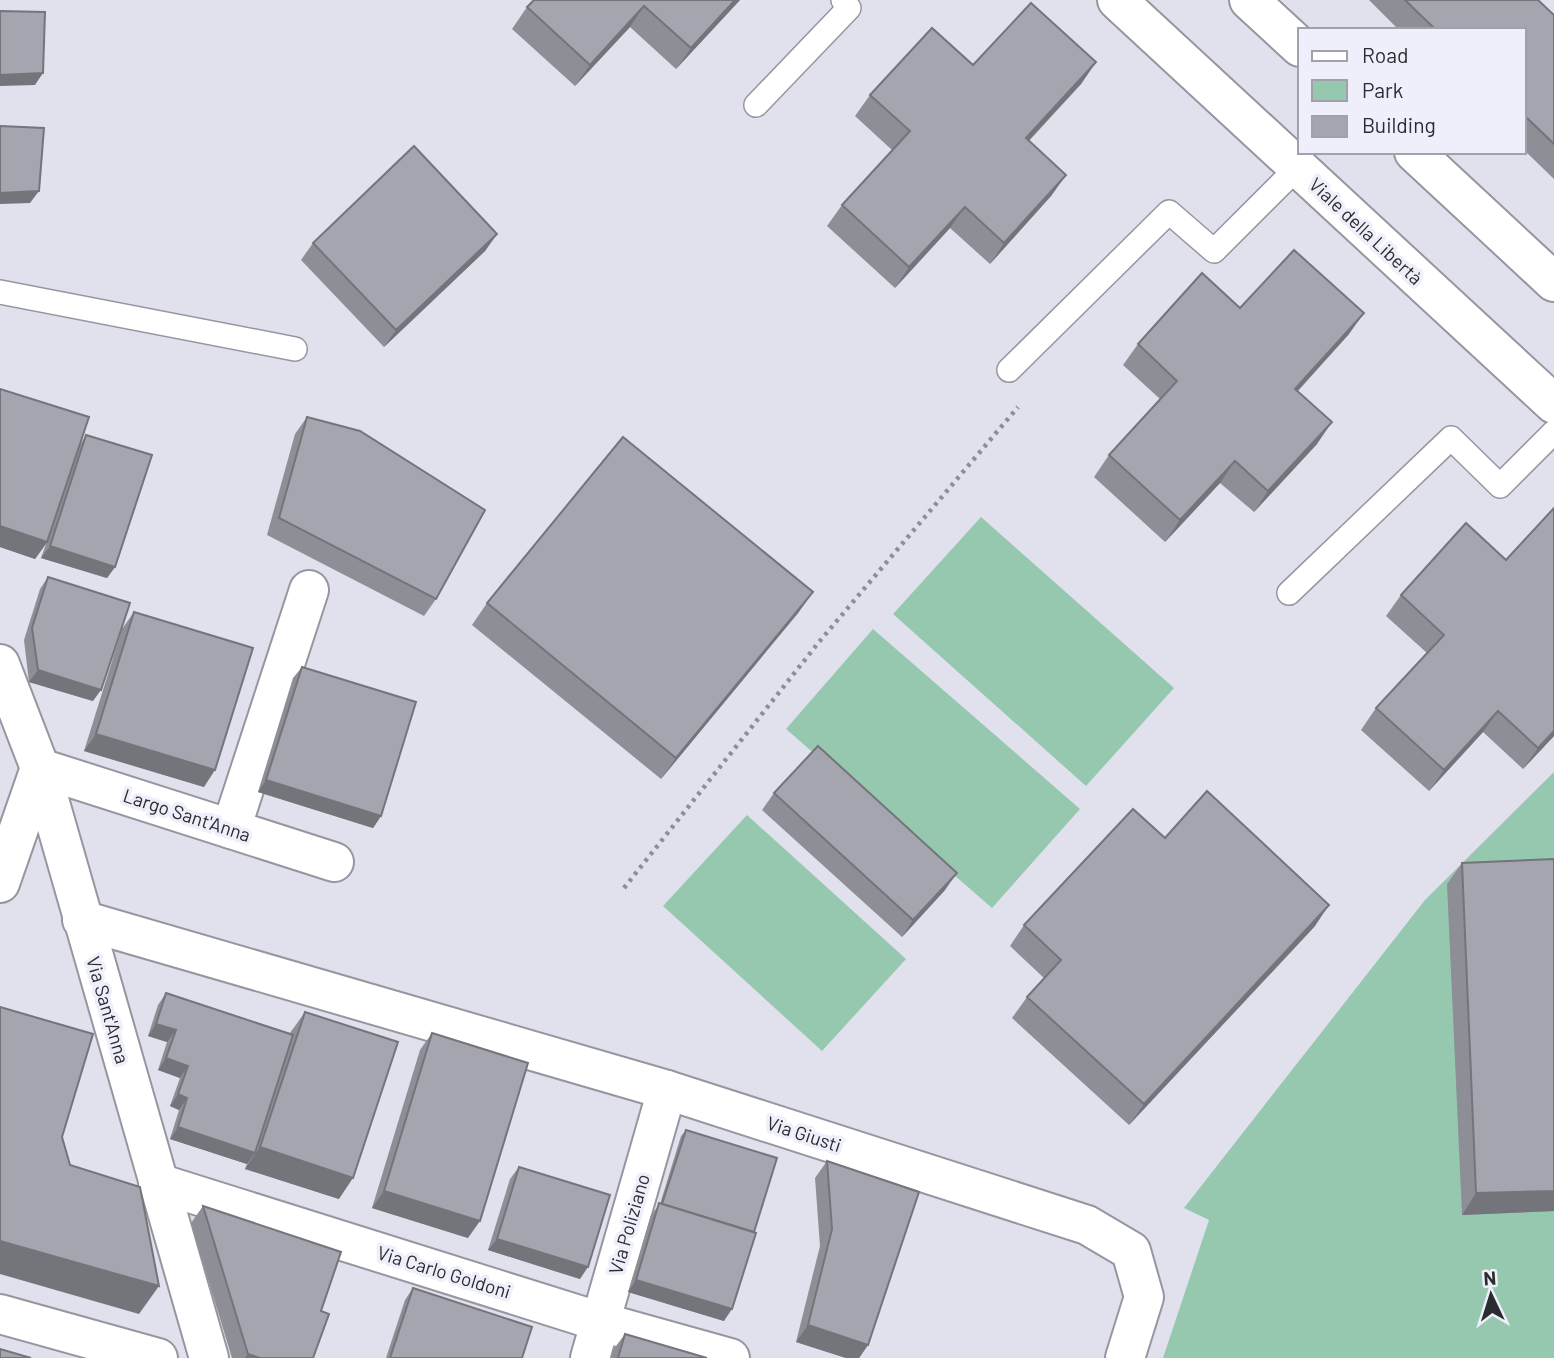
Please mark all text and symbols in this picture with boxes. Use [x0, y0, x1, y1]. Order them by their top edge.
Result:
legend [1298, 28, 1526, 154]
text: Road [1362, 42, 1408, 67]
text: Park [1362, 77, 1403, 102]
text: Building [1362, 112, 1436, 137]
street label: Viale della Libertà [1305, 172, 1428, 289]
street label: Largo Sant'Anna [121, 783, 254, 846]
street label: Via Sant'Anna [82, 954, 135, 1066]
street label: Via Giusti [764, 1111, 844, 1156]
street label: Via Poliziano [603, 1171, 654, 1277]
street label: Via Carlo Goldoni [375, 1240, 514, 1303]
north arrow [1456, 1260, 1526, 1330]
text: N [1483, 1266, 1497, 1289]

